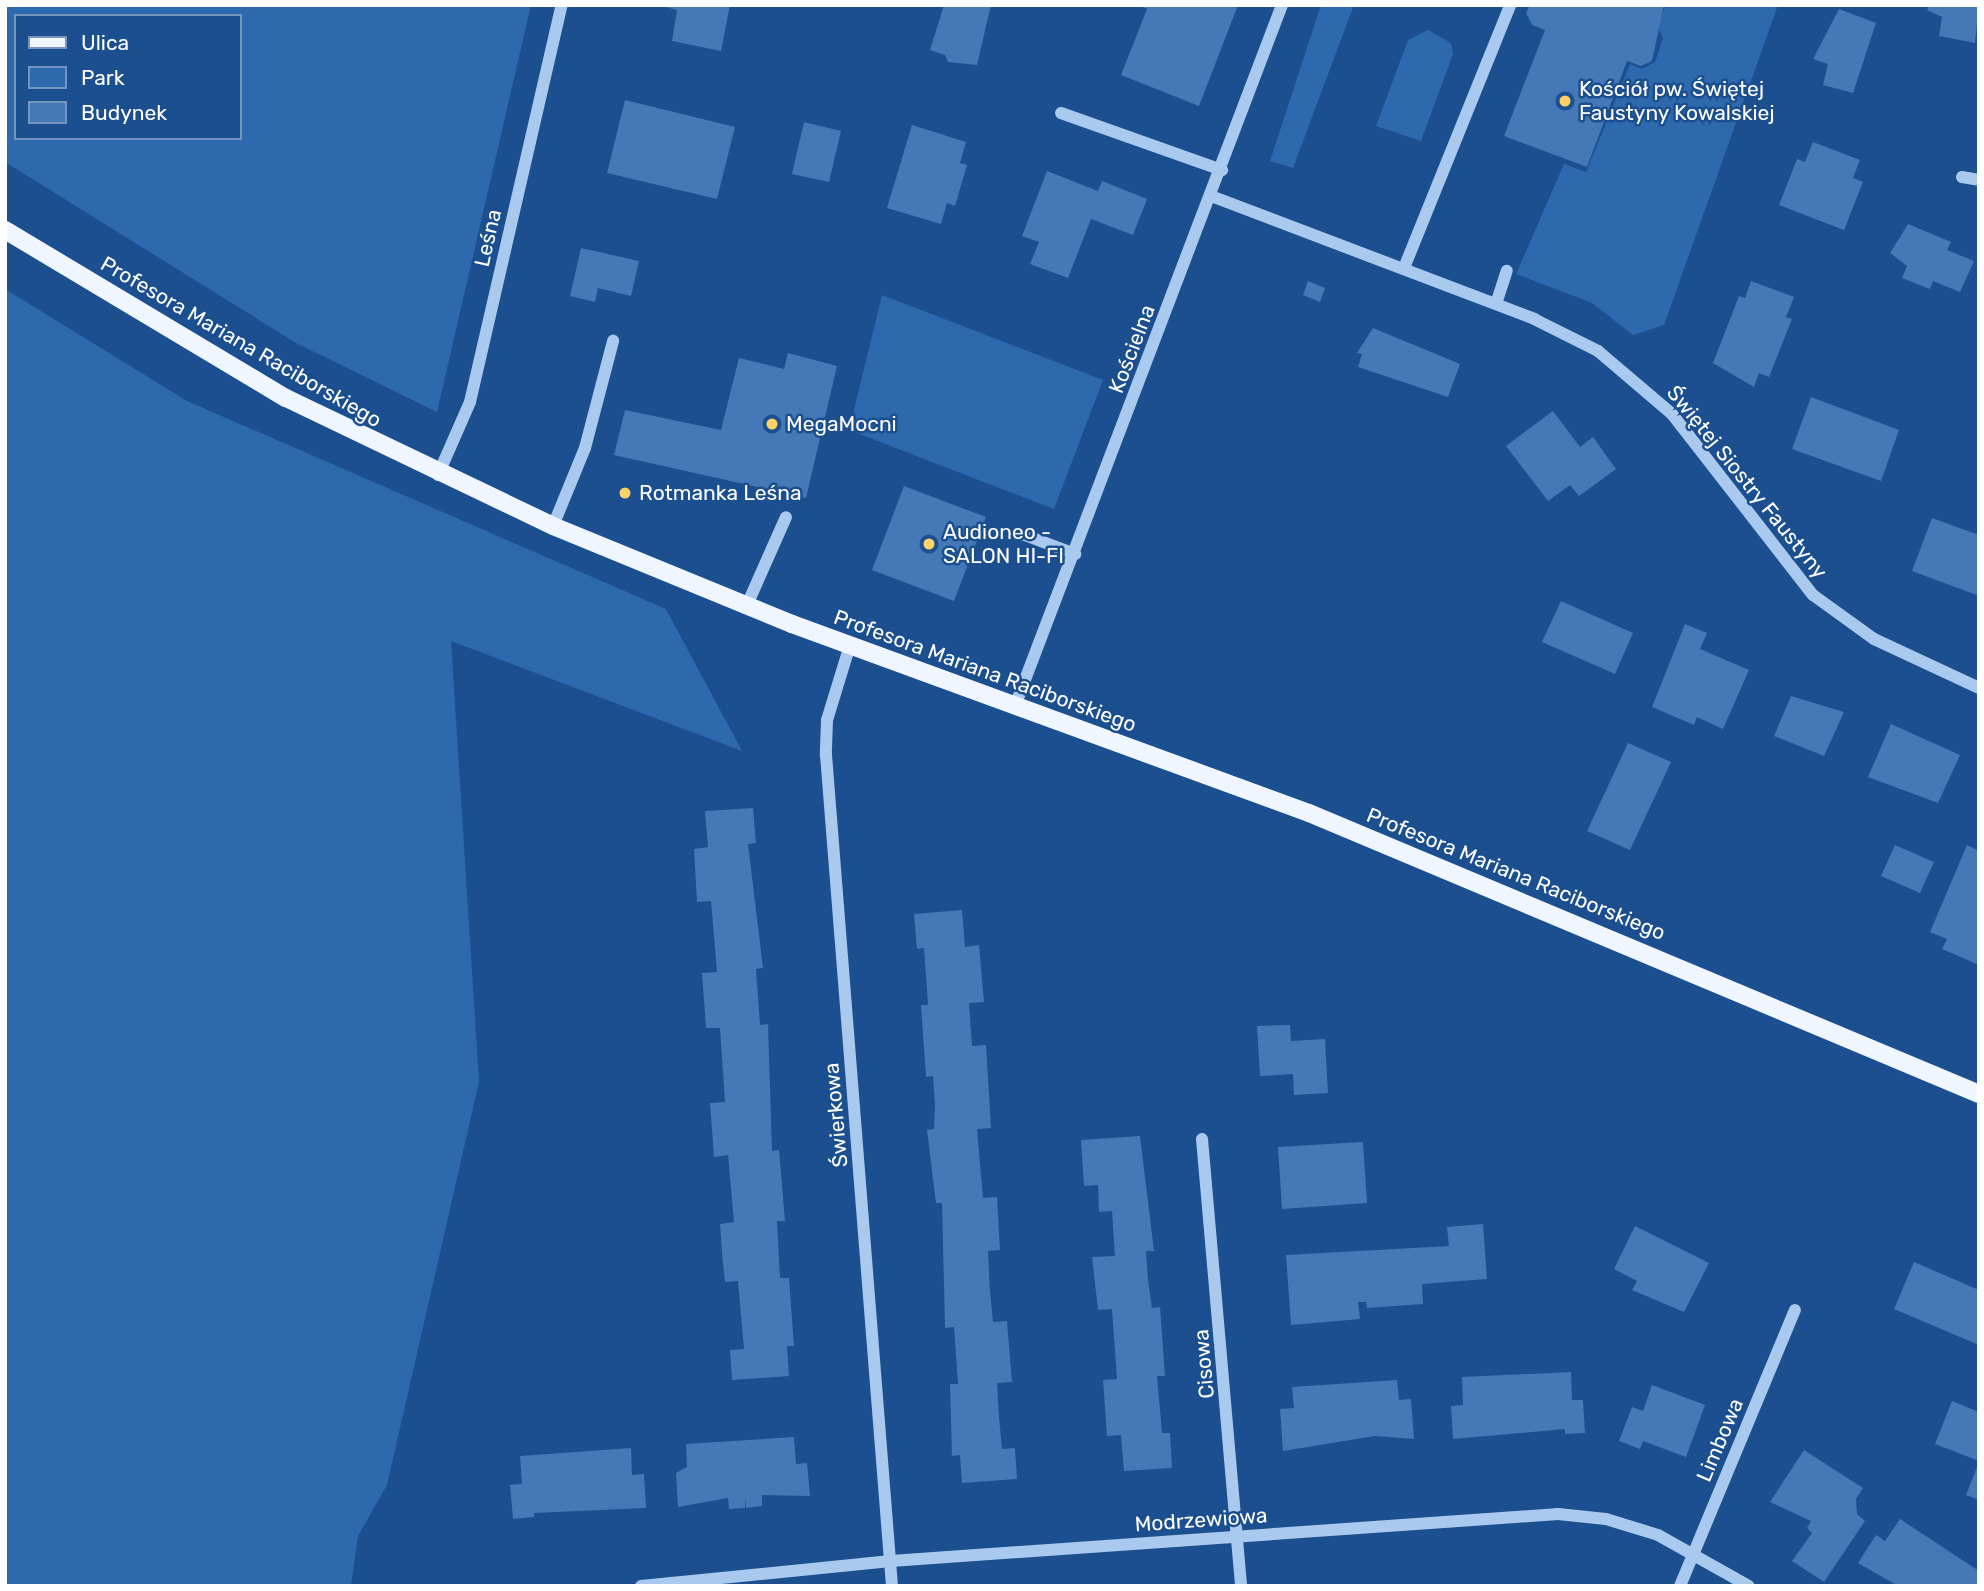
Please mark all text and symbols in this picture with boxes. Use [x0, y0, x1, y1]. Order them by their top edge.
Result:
legend [14, 14, 242, 140]
text: Ulica [81, 30, 129, 55]
text: Park [81, 65, 125, 90]
place label: Kościół pw. Świętej Faustyny Kowalskiej [1579, 76, 1775, 126]
marker: Kościół pw. Świętej Faustyny Kowalskiej [1557, 93, 1573, 109]
text: Budynek [81, 100, 167, 125]
street label: Leśna [469, 207, 507, 269]
street label: Profesora Mariana Raciborskiego [96, 251, 386, 433]
street label: Kościelna [1104, 301, 1160, 397]
street label: Świętej Siostry Faustyny [1661, 380, 1833, 584]
place label: MegaMocni [786, 411, 897, 437]
marker: MegaMocni [764, 416, 780, 432]
place label: Rotmanka Leśna [639, 480, 802, 506]
marker: Rotmanka Leśna [617, 485, 633, 501]
place label: Audioneo - SALON HI-FI [943, 519, 1064, 569]
marker: Audioneo - SALON HI-FI [921, 536, 937, 552]
street label: Profesora Mariana Raciborskiego [830, 604, 1140, 738]
street label: Profesora Mariana Raciborskiego [1363, 802, 1669, 946]
street label: Świerkowa [819, 1062, 853, 1168]
street label: Cisowa [1188, 1328, 1220, 1400]
street label: Limbowa [1691, 1395, 1749, 1485]
street label: Modrzewiowa [1134, 1503, 1268, 1537]

